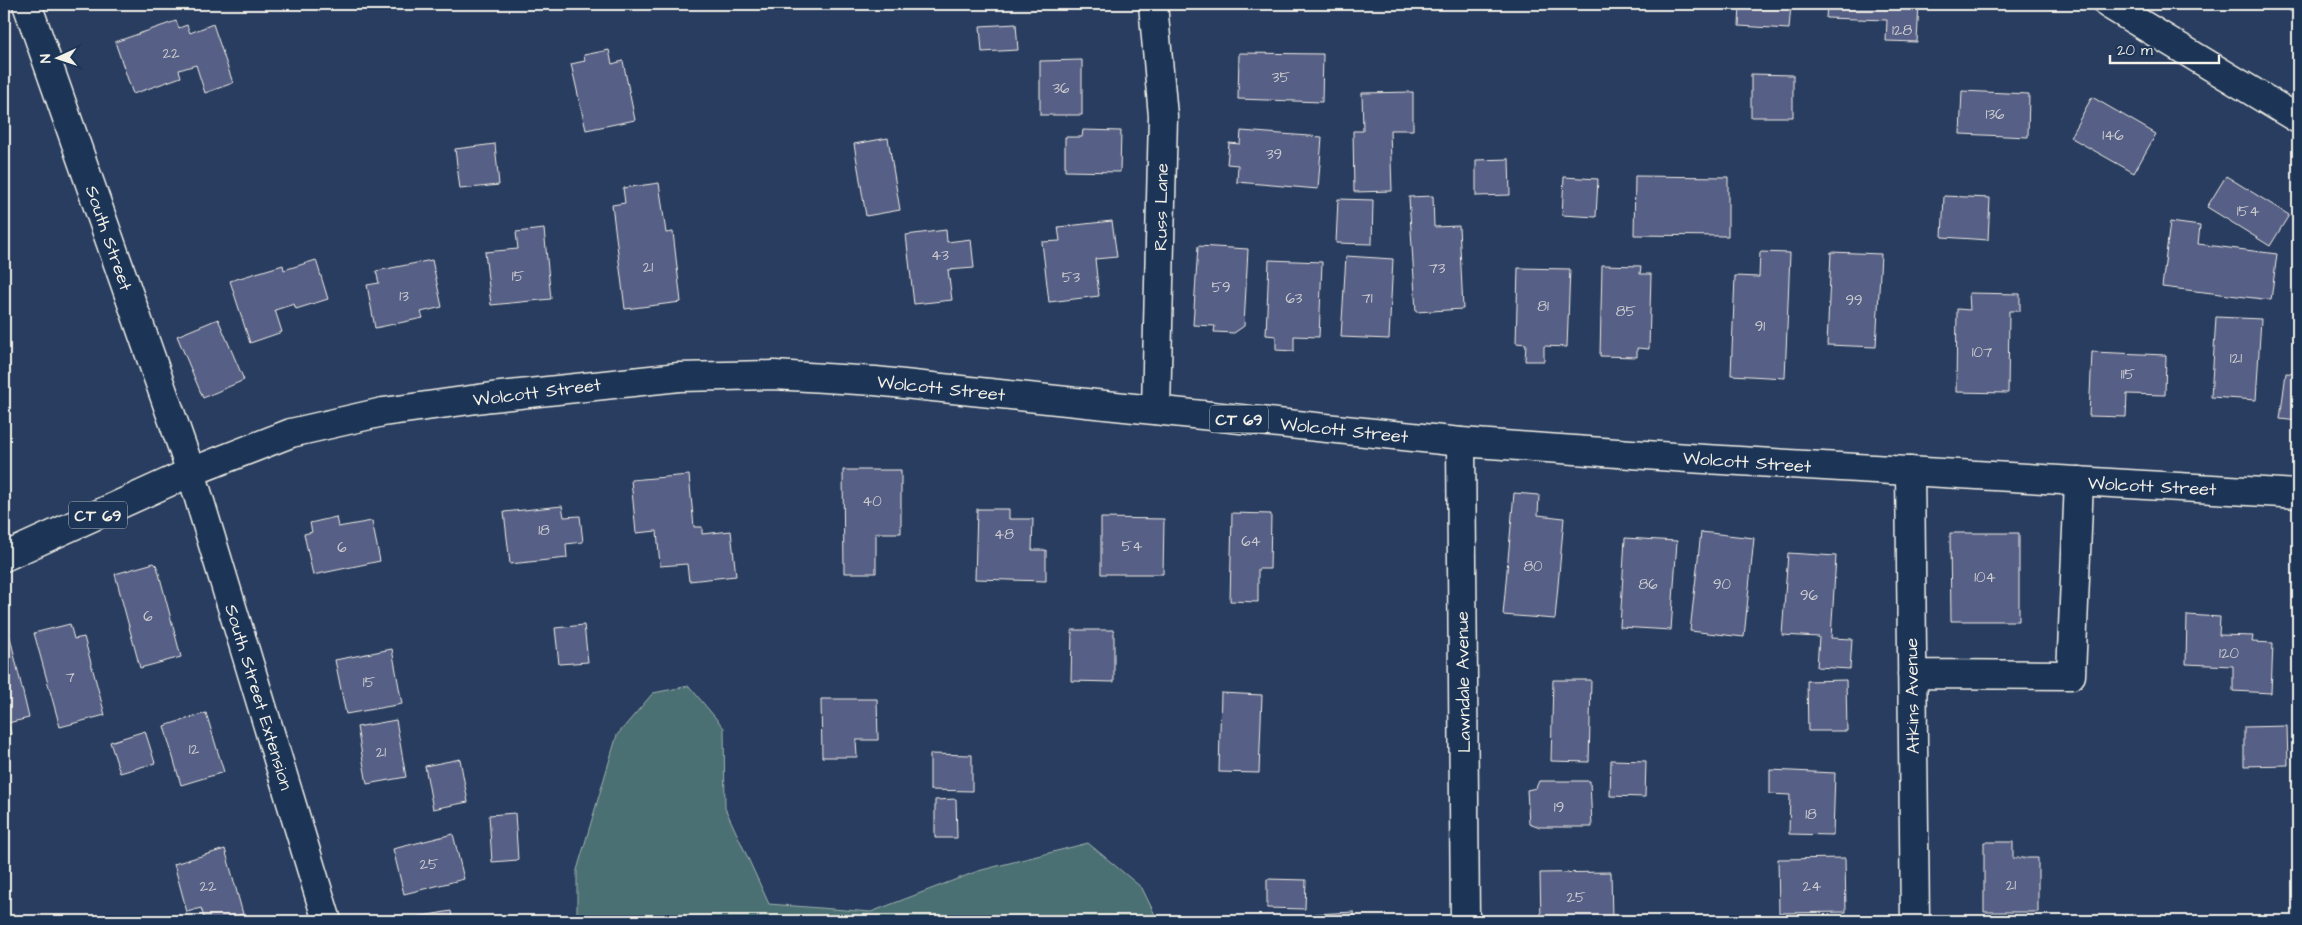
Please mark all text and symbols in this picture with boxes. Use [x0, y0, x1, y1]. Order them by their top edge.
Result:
house number: 128 [1892, 20, 1912, 41]
north arrow [32, 32, 82, 82]
scale bar [2110, 32, 2218, 64]
text: 20 m [2117, 40, 2153, 61]
house number: 22 [162, 43, 180, 64]
text: N [36, 54, 56, 64]
house number: 35 [1272, 67, 1290, 88]
house number: 36 [1052, 78, 1070, 99]
house number: 136 [1986, 104, 2005, 125]
house number: 146 [2102, 125, 2124, 146]
house number: 39 [1266, 144, 1282, 165]
street label: Russ Lane [1148, 163, 1175, 251]
street label: South Street [79, 182, 138, 295]
house number: 154 [2237, 201, 2259, 222]
house number: 43 [931, 245, 949, 266]
house number: 21 [643, 257, 653, 278]
house number: 73 [1429, 258, 1446, 279]
house number: 15 [512, 266, 525, 287]
house number: 53 [1062, 267, 1080, 288]
house number: 59 [1211, 277, 1231, 298]
house number: 13 [399, 286, 409, 307]
house number: 63 [1285, 288, 1303, 309]
house number: 71 [1361, 288, 1373, 309]
house number: 99 [1845, 290, 1863, 311]
house number: 81 [1537, 296, 1549, 317]
house number: 85 [1616, 301, 1637, 322]
house number: 91 [1755, 316, 1765, 337]
house number: 107 [1972, 342, 1992, 363]
house number: 121 [2230, 348, 2242, 369]
house number: 115 [2121, 364, 2136, 385]
street label: Wolcott Street [876, 369, 1007, 408]
street label: Wolcott Street [472, 372, 603, 413]
road number: CT 69 [1210, 406, 1268, 432]
street label: Wolcott Street [1279, 411, 1410, 450]
street label: Wolcott Street [1682, 446, 1813, 480]
street label: Wolcott Street [2087, 471, 2218, 502]
house number: 40 [862, 491, 882, 512]
road number: CT 69 [69, 502, 127, 528]
house number: 18 [538, 520, 550, 541]
house number: 48 [994, 524, 1014, 545]
house number: 64 [1241, 531, 1261, 552]
house number: 54 [1122, 536, 1142, 557]
house number: 6 [337, 537, 347, 558]
house number: 80 [1523, 556, 1543, 577]
house number: 104 [1974, 567, 1996, 588]
house number: 86 [1638, 574, 1658, 595]
house number: 90 [1713, 574, 1732, 595]
house number: 96 [1800, 585, 1819, 606]
street label: South Street Extension [218, 601, 299, 793]
house number: 6 [143, 606, 153, 627]
street label: Lawndale Avenue [1450, 611, 1477, 753]
street label: Atkins Avenue [1899, 637, 1926, 754]
house number: 120 [2219, 643, 2240, 664]
house number: 7 [65, 667, 75, 688]
house number: 15 [363, 672, 376, 693]
house number: 12 [189, 739, 200, 760]
house number: 21 [376, 742, 386, 763]
house number: 19 [1554, 797, 1564, 818]
house number: 18 [1805, 804, 1817, 825]
house number: 25 [419, 854, 439, 875]
house number: 21 [2006, 875, 2016, 896]
house number: 22 [199, 876, 217, 897]
house number: 24 [1803, 876, 1821, 897]
house number: 25 [1566, 887, 1586, 908]

